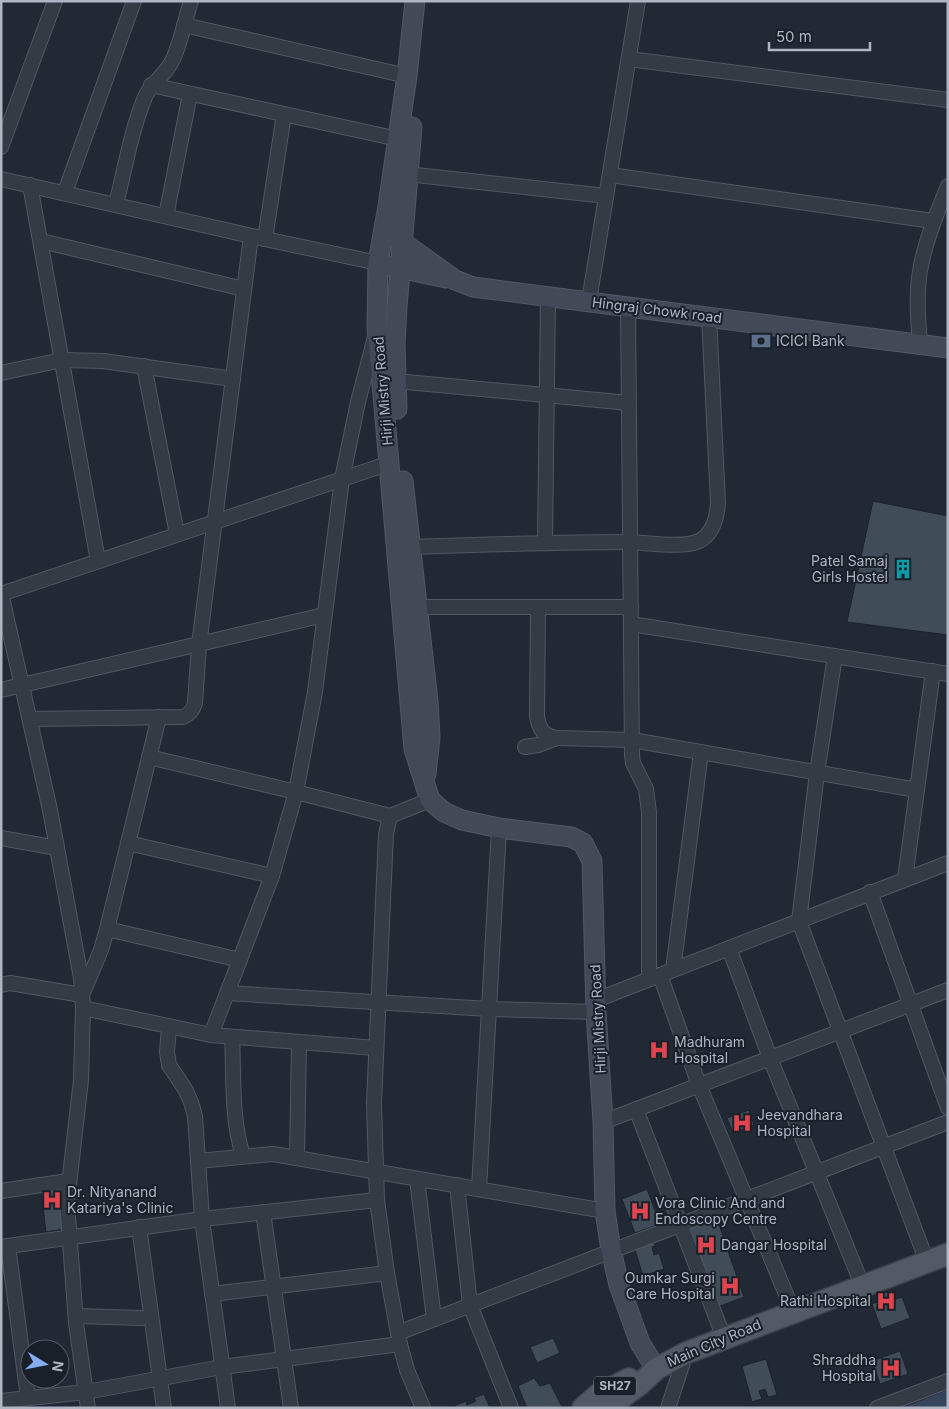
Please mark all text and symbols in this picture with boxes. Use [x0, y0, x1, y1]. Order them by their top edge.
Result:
scale bar [769, 20, 870, 52]
text: 50 m [776, 27, 812, 46]
street label: Hingraj Chowk road [591, 293, 723, 326]
bank icon: ICICI Bank [750, 330, 772, 352]
place label: ICICI Bank [776, 332, 845, 349]
street label: Hirji Mistry Road [369, 336, 396, 446]
place label: Patel Samaj Girls Hostel [811, 552, 888, 585]
building icon: Patel Samaj Girls Hostel [892, 558, 914, 580]
street label: Hirji Mistry Road [586, 964, 609, 1074]
place label: Madhuram Hospital [674, 1033, 745, 1066]
hospital icon: Madhuram Hospital [648, 1039, 670, 1061]
place label: Jeevandhara Hospital [757, 1106, 843, 1139]
hospital icon: Jeevandhara Hospital [731, 1112, 753, 1134]
place label: Dr. Nityanand Katariya's Clinic [67, 1183, 174, 1216]
hospital icon: Dr. Nityanand Katariya's Clinic [41, 1189, 63, 1211]
place label: Vora Clinic And and Endoscopy Centre [655, 1194, 785, 1227]
hospital icon: Vora Clinic And and Endoscopy Centre [629, 1200, 651, 1222]
hospital icon: Dangar Hospital [695, 1234, 717, 1256]
place label: Dangar Hospital [721, 1236, 827, 1253]
place label: Oumkar Surgi Care Hospital [625, 1269, 715, 1302]
hospital icon: Oumkar Surgi Care Hospital [719, 1275, 741, 1297]
hospital icon: Rathi Hospital [875, 1290, 897, 1312]
place label: Rathi Hospital [780, 1292, 871, 1309]
street label: Main City Road [664, 1315, 763, 1370]
north arrow [20, 1339, 70, 1389]
place label: Shraddha Hospital [812, 1351, 876, 1384]
hospital icon: Shraddha Hospital [880, 1357, 902, 1379]
text: N [49, 1360, 68, 1373]
road number: SH27 [594, 1376, 636, 1395]

